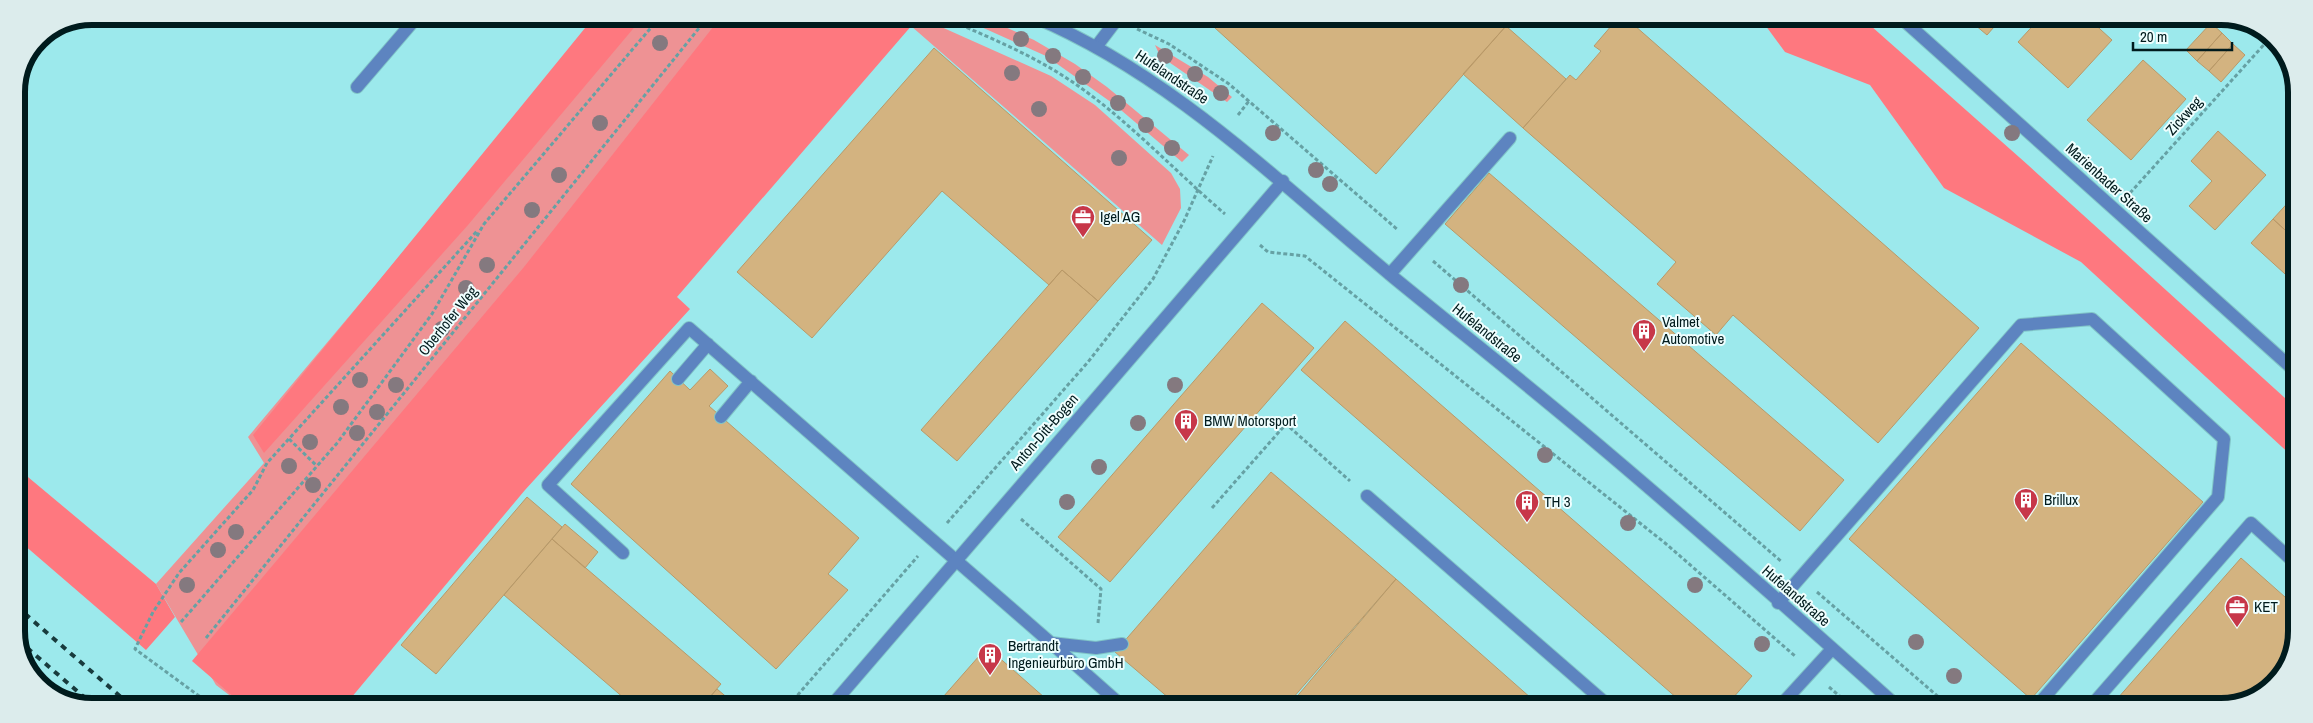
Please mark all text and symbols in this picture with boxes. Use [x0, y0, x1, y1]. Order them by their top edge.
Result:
scale bar [2133, 20, 2232, 52]
text: 20 m [2140, 26, 2167, 47]
street label: Hufelandstraße [1132, 44, 1213, 109]
street label: Zickweg [2161, 92, 2207, 140]
street label: Marienbader Straße [2061, 138, 2157, 227]
office icon: Igel AG [1070, 204, 1096, 238]
place label: Igel AG [1100, 206, 1140, 227]
street label: Oberhofer Weg [413, 281, 482, 360]
street label: Hufelandstraße [1448, 298, 1527, 367]
place label: Valmet Automotive [1661, 311, 1724, 349]
building icon: Valmet Automotive [1631, 318, 1657, 352]
street label: Anton-Ditt-Bogen [1004, 389, 1083, 475]
building icon: BMW Motorsport [1173, 408, 1199, 442]
place label: BMW Motorsport [1204, 410, 1297, 431]
building icon: Brillux [2013, 487, 2039, 521]
building icon: TH 3 [1514, 489, 1540, 523]
place label: Brillux [2044, 489, 2079, 510]
place label: TH 3 [1544, 491, 1571, 512]
street label: Hufelandstraße [1758, 560, 1835, 631]
office icon: KET [2224, 594, 2250, 628]
place label: KET [2254, 596, 2278, 617]
place label: Bertrandt Ingenieurbüro GmbH [1008, 635, 1124, 673]
building icon: Bertrandt Ingenieurbüro GmbH [977, 642, 1003, 676]

